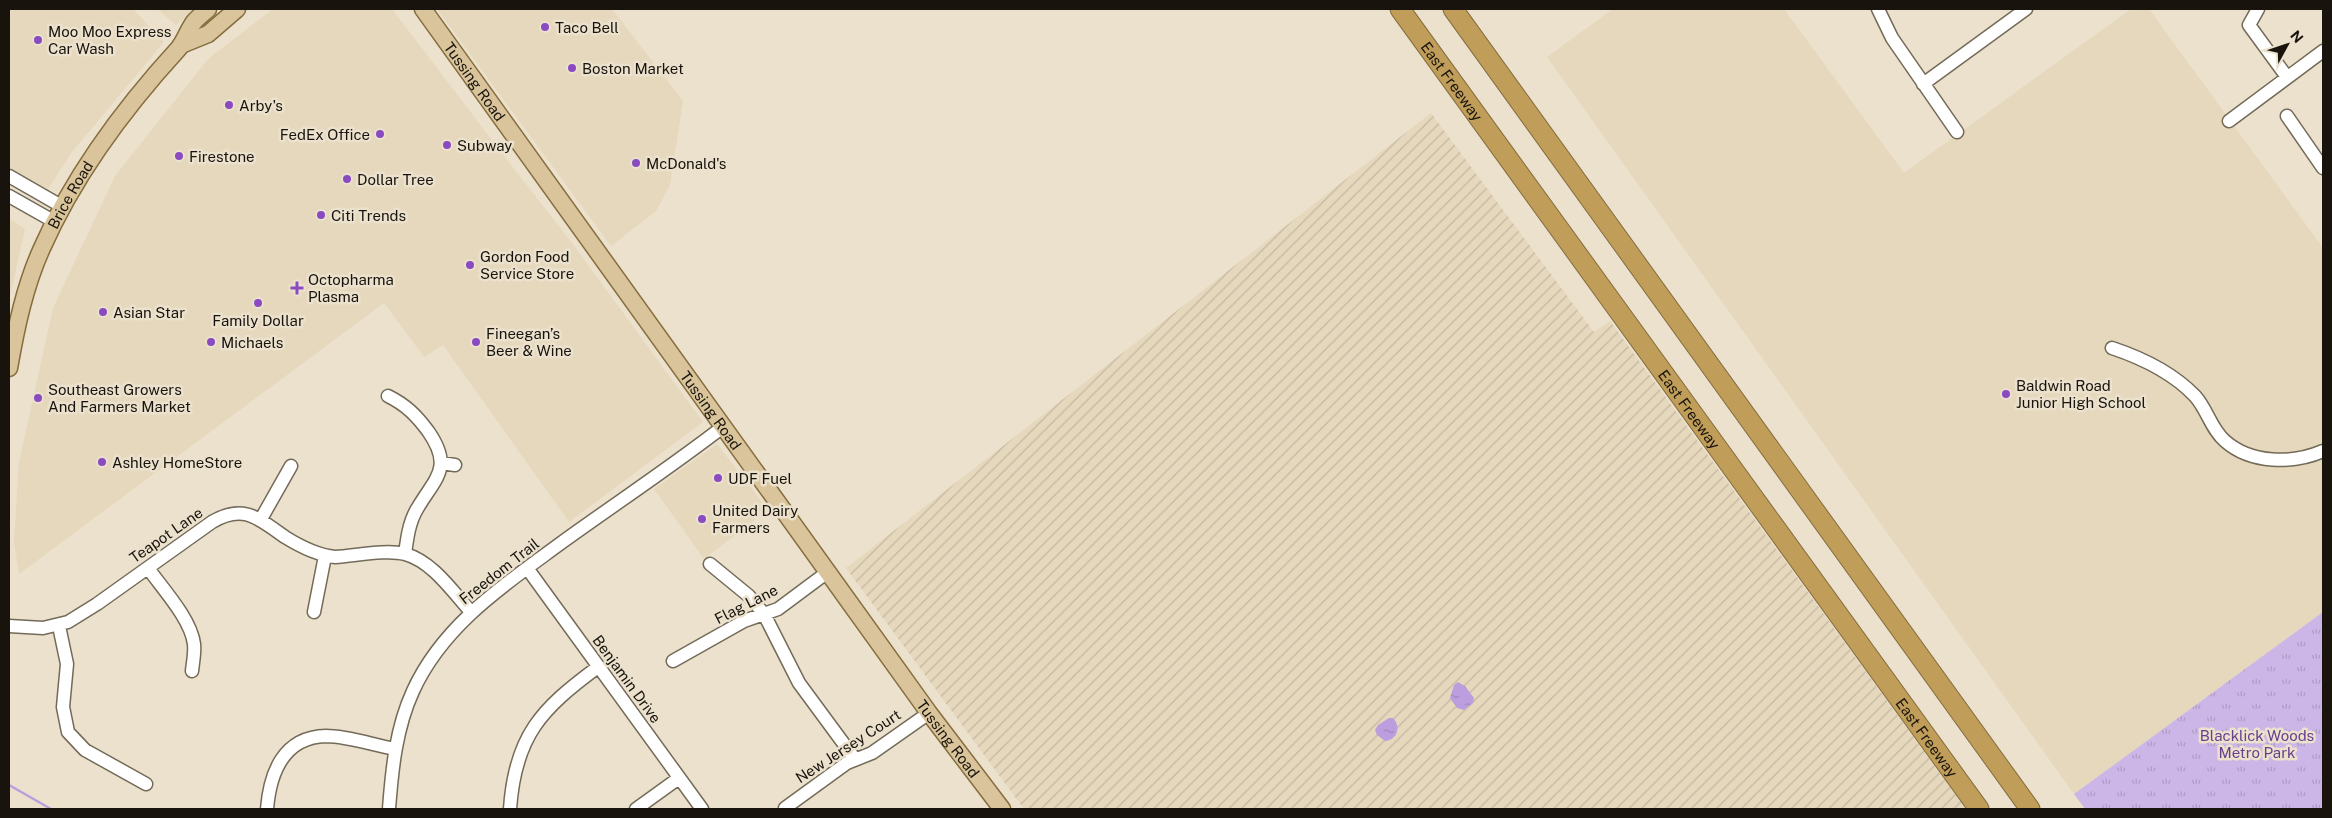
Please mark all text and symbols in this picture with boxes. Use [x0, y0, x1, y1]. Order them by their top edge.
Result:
place label: Taco Bell [555, 19, 619, 36]
north arrow [2262, 20, 2312, 70]
marker: Taco Bell [539, 21, 551, 33]
place label: Moo Moo Express Car Wash [48, 23, 171, 57]
text: N [2287, 27, 2307, 46]
marker: Moo Moo Express Car Wash [32, 34, 44, 46]
street label: East Freeway [1418, 38, 1486, 124]
street label: Tussing Road [441, 39, 509, 124]
place label: Boston Market [582, 60, 684, 77]
marker: Boston Market [566, 62, 578, 74]
place label: Arby's [239, 97, 283, 114]
marker: Arby's [223, 99, 235, 111]
place label: FedEx Office [280, 126, 370, 143]
marker: FedEx Office [374, 128, 386, 140]
place label: Subway [457, 137, 512, 154]
marker: Subway [441, 139, 453, 151]
place label: Firestone [189, 148, 255, 165]
marker: Firestone [173, 150, 185, 162]
place label: McDonald's [646, 155, 726, 172]
marker: McDonald's [630, 157, 642, 169]
street label: Brice Road [44, 158, 96, 231]
place label: Dollar Tree [357, 171, 434, 188]
marker: Dollar Tree [341, 173, 353, 185]
place label: Citi Trends [331, 207, 406, 224]
marker: Citi Trends [315, 209, 327, 221]
place label: Gordon Food Service Store [480, 248, 574, 282]
marker: Gordon Food Service Store [464, 259, 476, 271]
place label: Octopharma Plasma [308, 271, 394, 305]
marker: Octopharma Plasma [290, 281, 304, 295]
marker: Family Dollar [252, 297, 264, 309]
place label: Asian Star [113, 304, 185, 321]
marker: Asian Star [97, 306, 109, 318]
place label: Family Dollar [212, 312, 304, 329]
place label: Fineegan’s Beer & Wine [486, 325, 572, 359]
place label: Michaels [221, 334, 283, 351]
marker: Michaels [205, 336, 217, 348]
marker: Fineegan’s Beer & Wine [470, 336, 482, 348]
street label: East Freeway [1655, 366, 1724, 452]
street label: Tussing Road [677, 367, 745, 453]
place label: Baldwin Road Junior High School [2016, 377, 2146, 411]
place label: Southeast Growers And Farmers Market [48, 381, 191, 415]
marker: Baldwin Road Junior High School [2000, 388, 2012, 400]
marker: Southeast Growers And Farmers Market [32, 392, 44, 404]
place label: Ashley HomeStore [112, 454, 242, 471]
marker: Ashley HomeStore [96, 456, 108, 468]
place label: UDF Fuel [728, 470, 792, 487]
marker: UDF Fuel [712, 472, 724, 484]
place label: United Dairy Farmers [712, 502, 798, 536]
street label: Teapot Lane [126, 504, 206, 566]
marker: United Dairy Farmers [696, 513, 708, 525]
street label: Freedom Trail [456, 535, 542, 607]
street label: Flag Lane [712, 581, 780, 627]
street label: Benjamin Drive [589, 632, 665, 726]
street label: East Freeway [1893, 694, 1961, 780]
street label: Tussing Road [914, 696, 983, 781]
street label: New Jersey Court [792, 706, 904, 786]
park label: Blacklick Woods Metro Park [2200, 727, 2314, 761]

